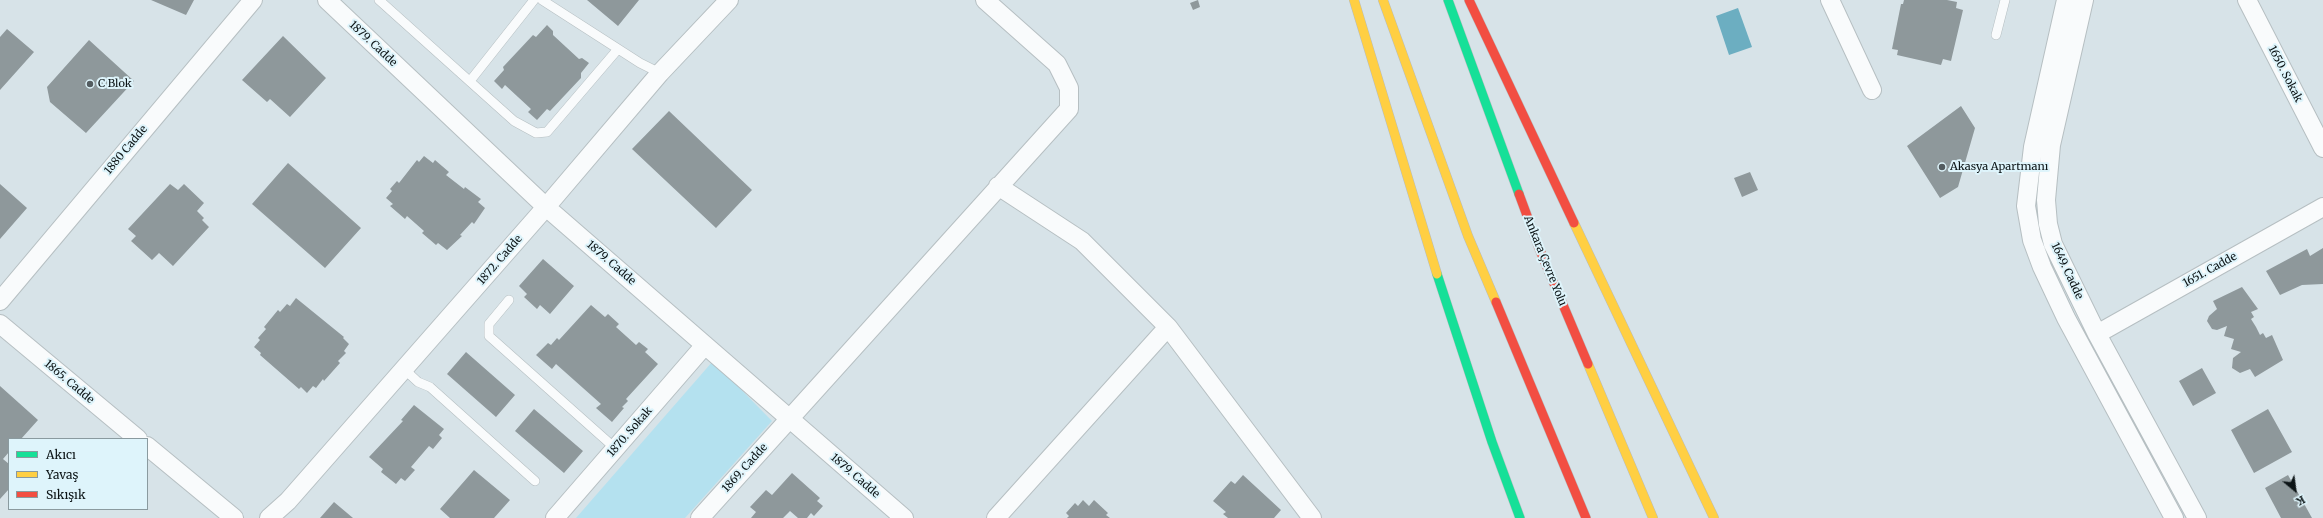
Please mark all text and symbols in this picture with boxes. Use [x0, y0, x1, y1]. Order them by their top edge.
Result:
street label: 1879. Cadde [346, 18, 400, 70]
street label: 1650. Sokak [2265, 43, 2305, 105]
place label: C Blok [98, 77, 132, 91]
marker: C Blok [85, 79, 95, 89]
street label: 1880 Cadde [102, 123, 150, 177]
place label: Akasya Apartmanı [1950, 160, 2048, 174]
marker: Akasya Apartmanı [1937, 162, 1947, 172]
street label: Ankara Çevre Yolu [1521, 214, 1569, 308]
street label: 1872. Cadde [475, 233, 525, 287]
street label: 1879. Cadde [584, 238, 638, 288]
street label: 1649. Cadde [2048, 241, 2086, 301]
street label: 1651. Cadde [2181, 250, 2239, 290]
street label: 1865. Cadde [41, 357, 97, 407]
street label: 1870. Sokak [605, 404, 655, 460]
legend [8, 438, 148, 510]
street label: 1869. Cadde [720, 441, 770, 495]
text: Akıcı [46, 447, 76, 462]
street label: 1879. Cadde [828, 451, 882, 501]
text: Yavaş [46, 467, 78, 482]
north arrow [2275, 470, 2315, 510]
text: Sıkışık [46, 487, 86, 502]
text: K [2294, 492, 2308, 509]

